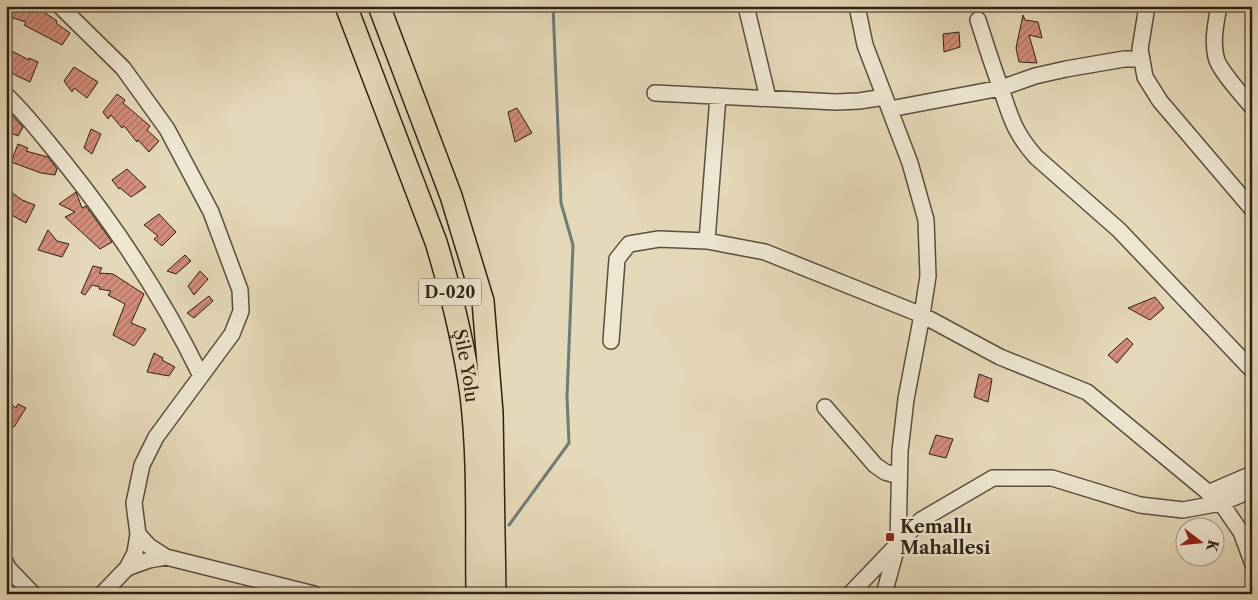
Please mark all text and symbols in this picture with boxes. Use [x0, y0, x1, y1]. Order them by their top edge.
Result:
road number: D-020 [419, 278, 481, 306]
street label: Şile Yolu [448, 327, 483, 404]
place label: Kemallı Mahallesi [900, 516, 991, 559]
north arrow [1176, 518, 1226, 568]
marker: Kemallı Mahallesi [884, 531, 896, 543]
text: K [1202, 538, 1223, 554]

